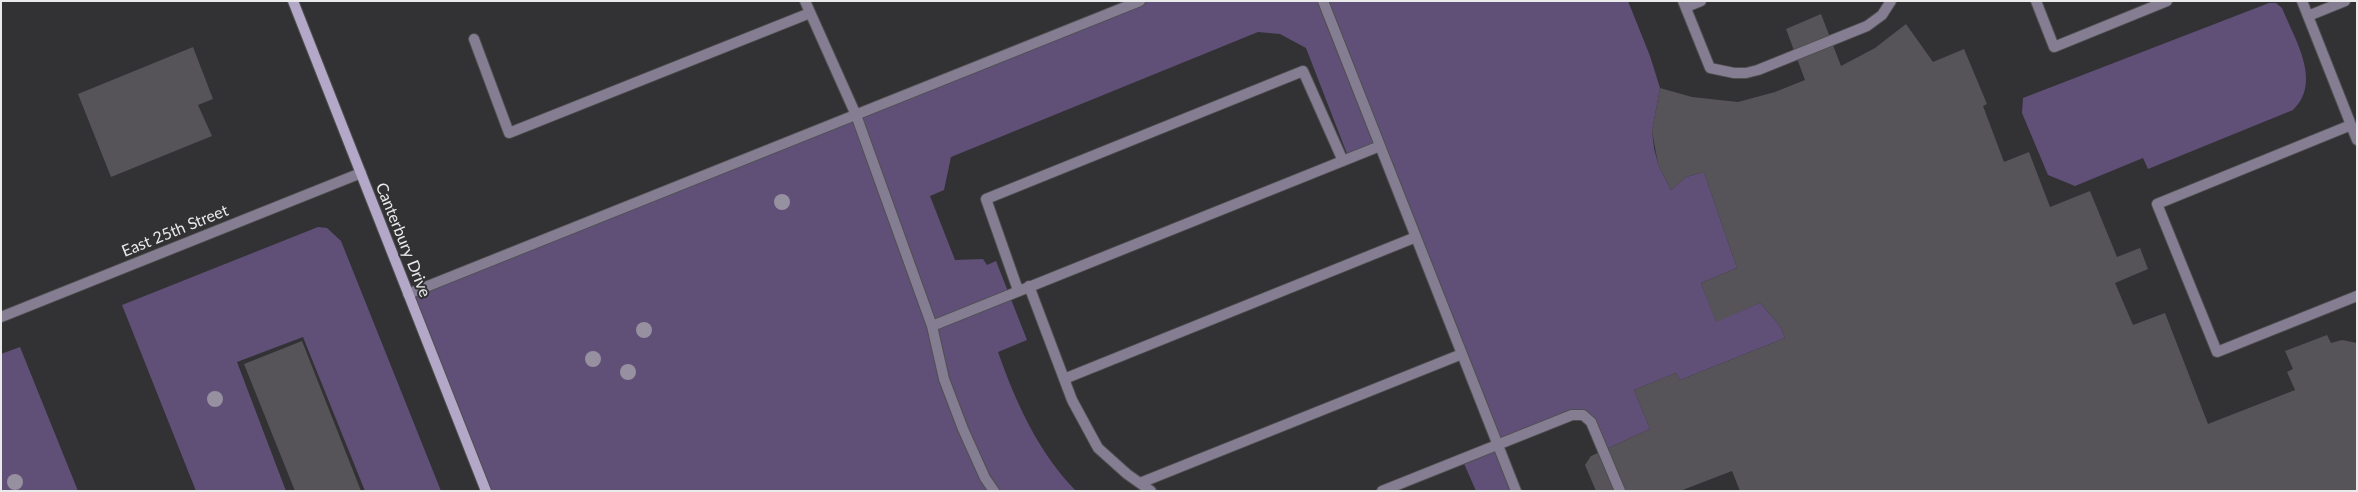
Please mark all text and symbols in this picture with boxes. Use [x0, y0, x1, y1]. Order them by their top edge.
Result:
street label: Canterbury Drive [371, 180, 435, 300]
street label: East 25th Street [119, 201, 231, 261]

